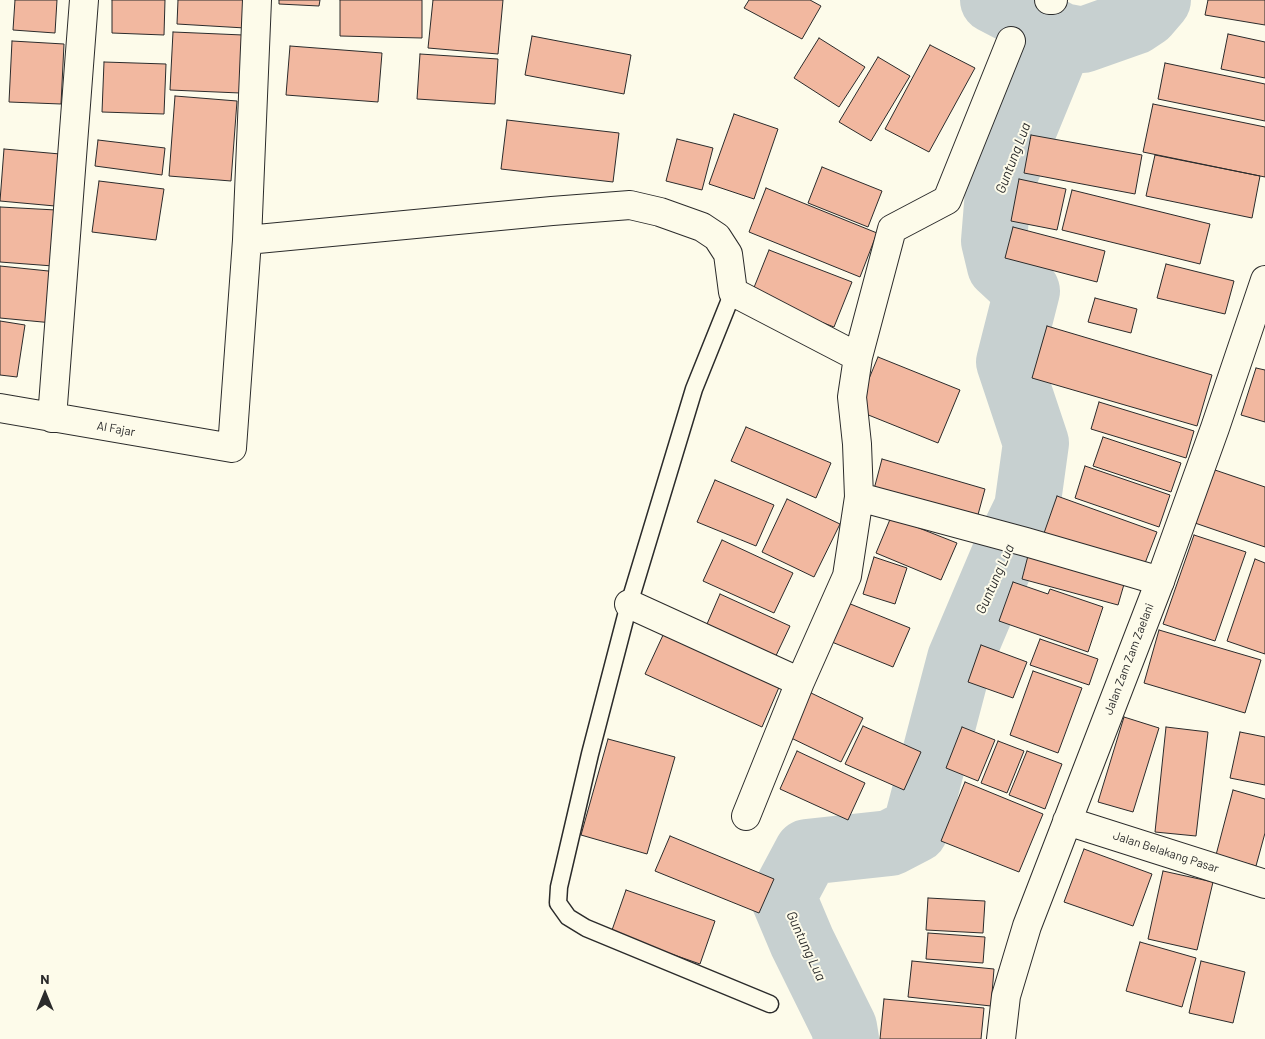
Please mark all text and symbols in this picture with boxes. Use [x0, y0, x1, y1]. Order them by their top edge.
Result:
water label: Guntung Lua [992, 120, 1034, 196]
street label: Al Fajar [96, 419, 136, 439]
water label: Guntung Lua [972, 541, 1018, 617]
street label: Jalan Zam Zam Zaelani [1101, 601, 1157, 717]
street label: Jalan Belakang Pasar [1111, 828, 1221, 876]
water label: Guntung Lua [783, 909, 829, 983]
north arrow [20, 969, 70, 1019]
text: N [40, 970, 50, 987]

